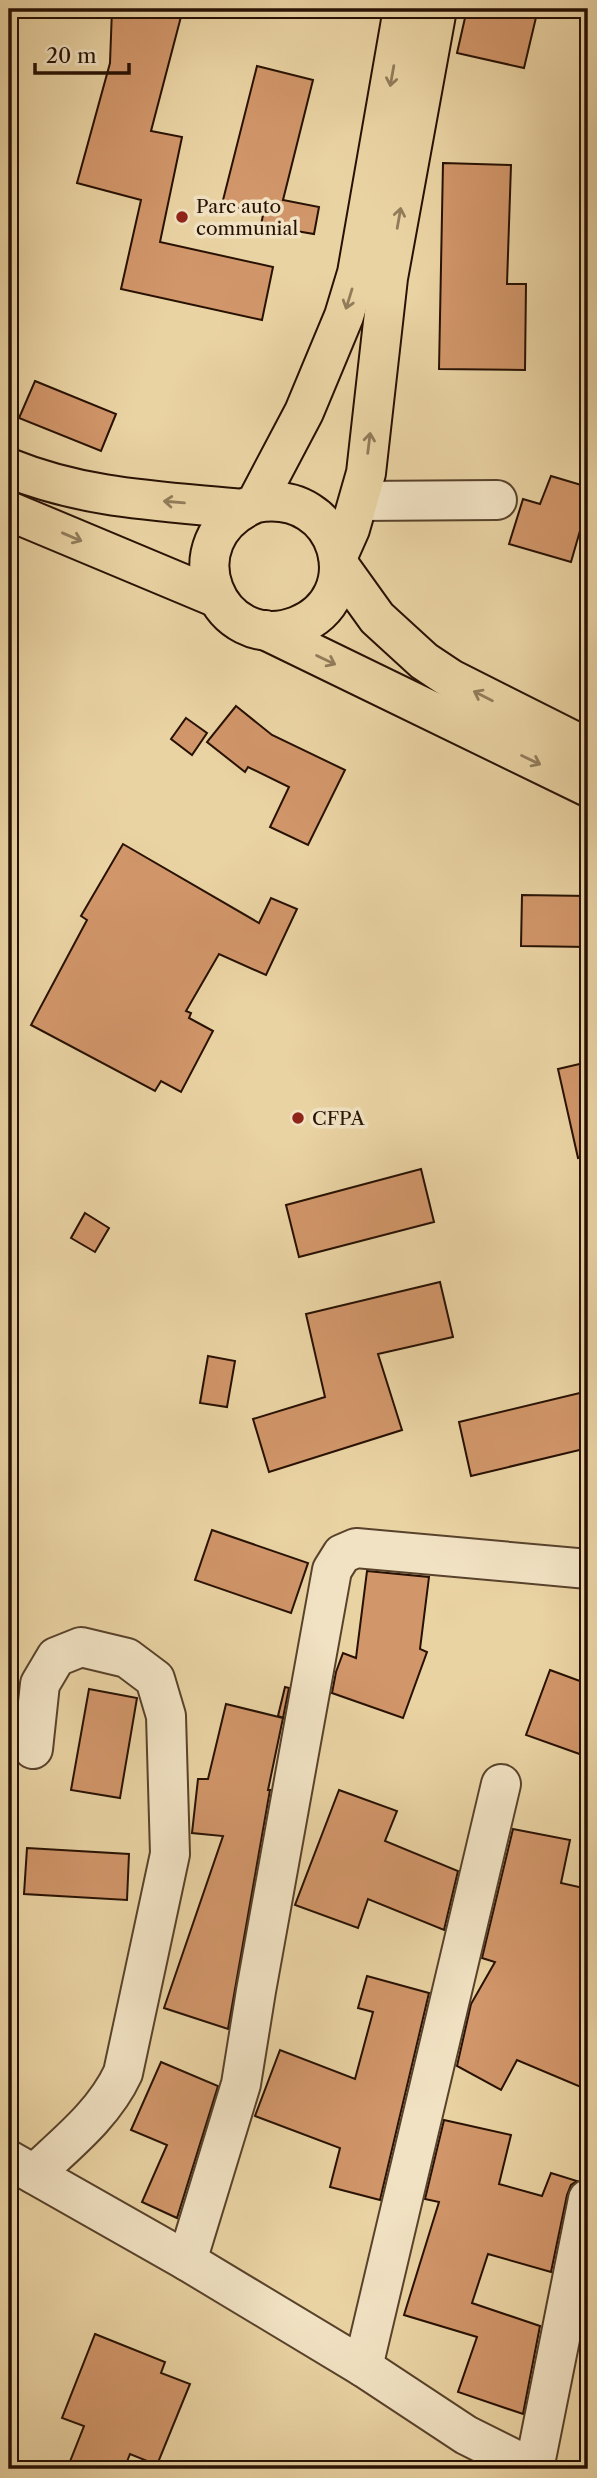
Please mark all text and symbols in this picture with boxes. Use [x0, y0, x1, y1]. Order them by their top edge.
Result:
scale bar [35, 32, 130, 76]
text: 20 m [46, 43, 97, 68]
one-way arrow [385, 64, 398, 87]
place label: Parc auto communial [196, 195, 298, 240]
one-way arrow [393, 207, 406, 230]
marker: Parc auto communial [174, 209, 190, 225]
one-way arrow [342, 288, 354, 310]
one-way arrow [363, 432, 376, 455]
one-way arrow [163, 495, 186, 508]
one-way arrow [60, 532, 82, 545]
one-way arrow [315, 654, 336, 667]
one-way arrow [473, 688, 494, 702]
one-way arrow [520, 753, 541, 767]
place label: CFPA [312, 1107, 365, 1130]
marker: CFPA [290, 1110, 306, 1126]

